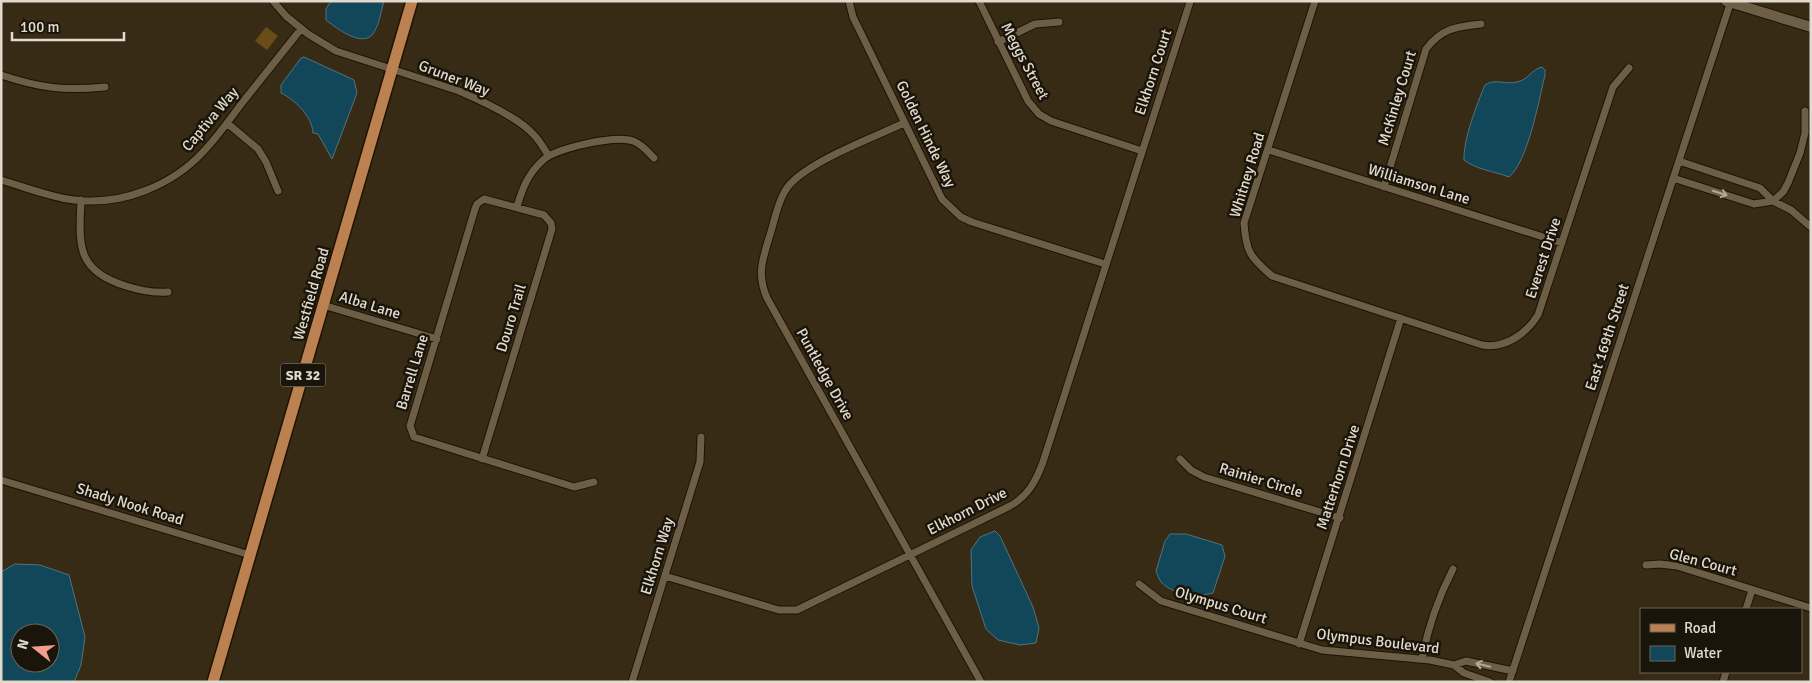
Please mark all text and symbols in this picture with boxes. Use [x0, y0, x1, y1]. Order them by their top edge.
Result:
scale bar [12, 10, 125, 42]
text: 100 m [20, 18, 60, 36]
street label: Meggs Street [997, 20, 1053, 102]
street label: Elkhorn Court [1131, 27, 1175, 117]
street label: McKinley Court [1374, 48, 1420, 148]
street label: Gruner Way [416, 56, 492, 100]
street label: Golden Hinde Way [892, 78, 960, 190]
street label: Captiva Way [178, 83, 242, 155]
street label: Whitney Road [1226, 130, 1268, 220]
street label: Williamson Lane [1366, 160, 1472, 208]
one-way arrow [1711, 188, 1727, 198]
street label: Everest Drive [1521, 215, 1565, 301]
street label: Westfield Road [289, 246, 333, 342]
street label: East 169th Street [1581, 281, 1633, 393]
street label: Douro Trail [492, 282, 530, 354]
street label: Alba Lane [337, 287, 403, 323]
street label: Puntledge Drive [792, 325, 858, 423]
street label: Barrell Lane [392, 332, 432, 412]
road number: SR 32 [280, 364, 326, 386]
street label: Matterhorn Drive [1313, 422, 1363, 532]
street label: Rainier Circle [1217, 459, 1305, 501]
street label: Shady Nook Road [74, 479, 186, 529]
street label: Elkhorn Drive [924, 483, 1010, 539]
street label: Elkhorn Way [637, 515, 677, 597]
street label: Glen Court [1667, 544, 1739, 580]
street label: Olympus Court [1173, 582, 1269, 628]
legend [1640, 608, 1802, 673]
text: Road [1684, 619, 1716, 637]
north arrow [10, 623, 60, 673]
street label: Olympus Boulevard [1316, 625, 1440, 657]
text: N [13, 637, 33, 651]
text: Water [1684, 644, 1722, 662]
one-way arrow [1475, 659, 1491, 669]

